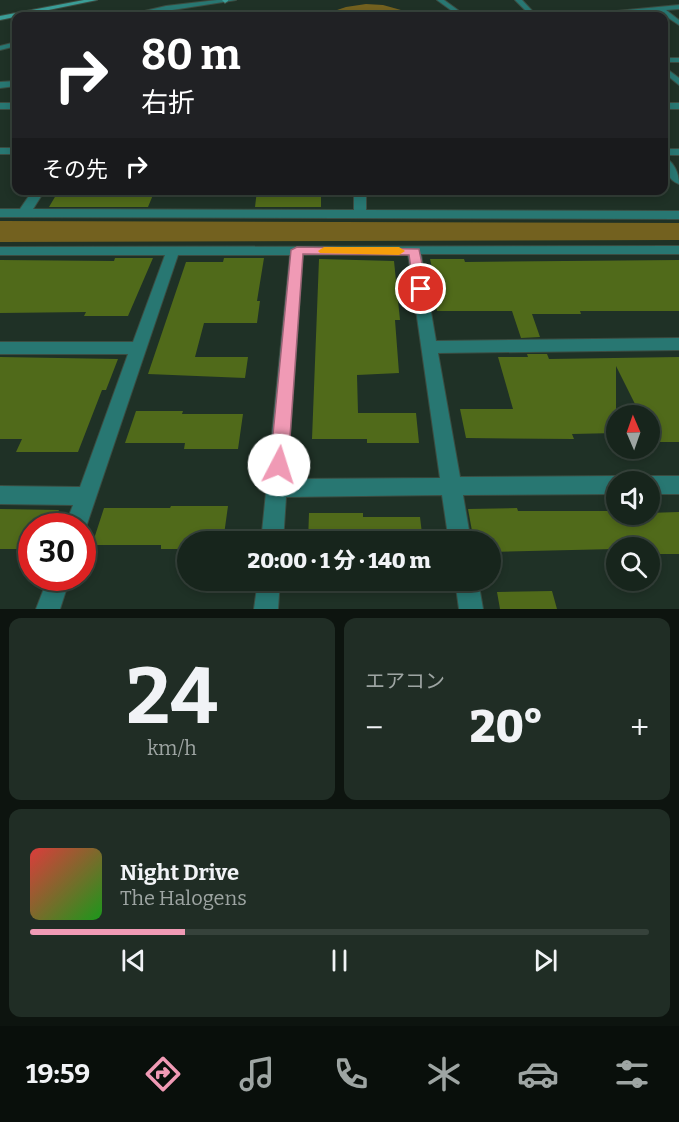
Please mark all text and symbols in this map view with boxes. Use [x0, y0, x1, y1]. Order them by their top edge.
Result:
text: 80 m [141, 30, 241, 80]
icon: right [42, 36, 120, 114]
text: 右折 [141, 87, 195, 119]
icon: right [120, 150, 153, 183]
text: その先 [42, 156, 108, 183]
pin [395, 263, 446, 314]
icon: arrive [404, 272, 437, 305]
north arrow [606, 405, 660, 459]
map controls [606, 405, 660, 591]
position arrow [247, 433, 311, 497]
button: sound [606, 471, 660, 525]
speed limit sign: 30 [18, 513, 96, 591]
button: search [606, 537, 660, 591]
text: 20:00 · 1 分 · 140 m [248, 547, 430, 574]
text: 24 [126, 650, 218, 744]
text: エアコン [365, 669, 445, 693]
text: 20° [470, 700, 544, 754]
text: − [365, 708, 383, 748]
text: + [630, 708, 649, 748]
text: km/h [147, 736, 197, 760]
text: Night Drive [120, 859, 239, 886]
text: The Halogens [120, 886, 247, 910]
icon: previous [117, 944, 150, 977]
icon: pause [323, 944, 356, 977]
icon: next [529, 944, 562, 977]
icon: directions [142, 1053, 184, 1095]
icon: music [236, 1053, 278, 1095]
icon: phone [330, 1053, 372, 1095]
icon: climate [423, 1053, 465, 1095]
icon: car [517, 1053, 559, 1095]
icon: filters [611, 1053, 653, 1095]
text: 19:59 [26, 1058, 90, 1090]

